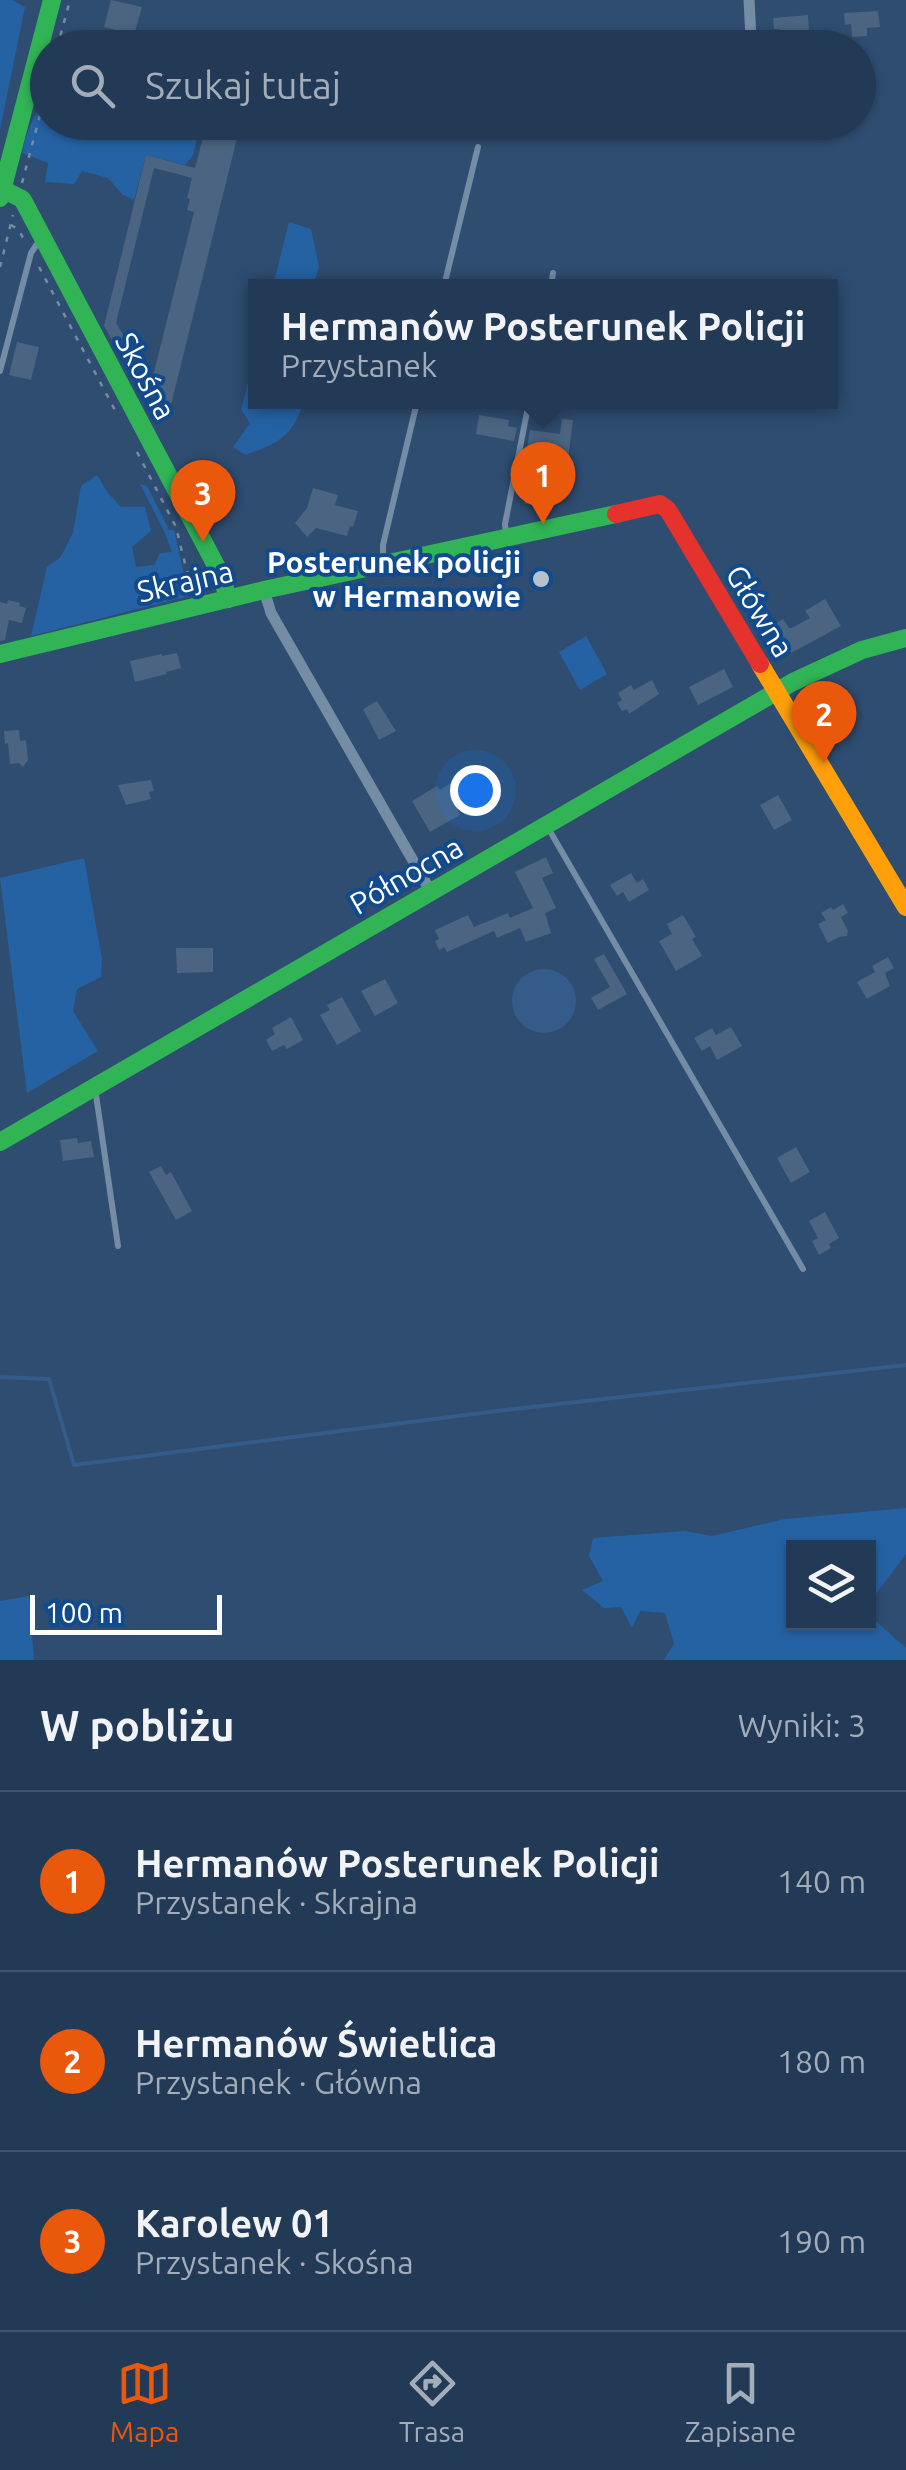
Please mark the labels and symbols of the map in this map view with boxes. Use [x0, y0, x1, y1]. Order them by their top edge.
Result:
street label: Skośna [109, 327, 183, 425]
pin: 1 [510, 442, 576, 524]
pin: 3 [170, 460, 236, 542]
place label: Posterunek policji w Hermanowie [267, 545, 521, 613]
street label: Skrajna [134, 553, 236, 609]
street label: Główna [719, 559, 801, 663]
marker: Posterunek policji w Hermanowie [530, 568, 552, 590]
pin: 2 [792, 680, 856, 763]
your location [450, 765, 501, 816]
street label: Północna [344, 829, 468, 921]
scale bar [30, 1590, 222, 1634]

